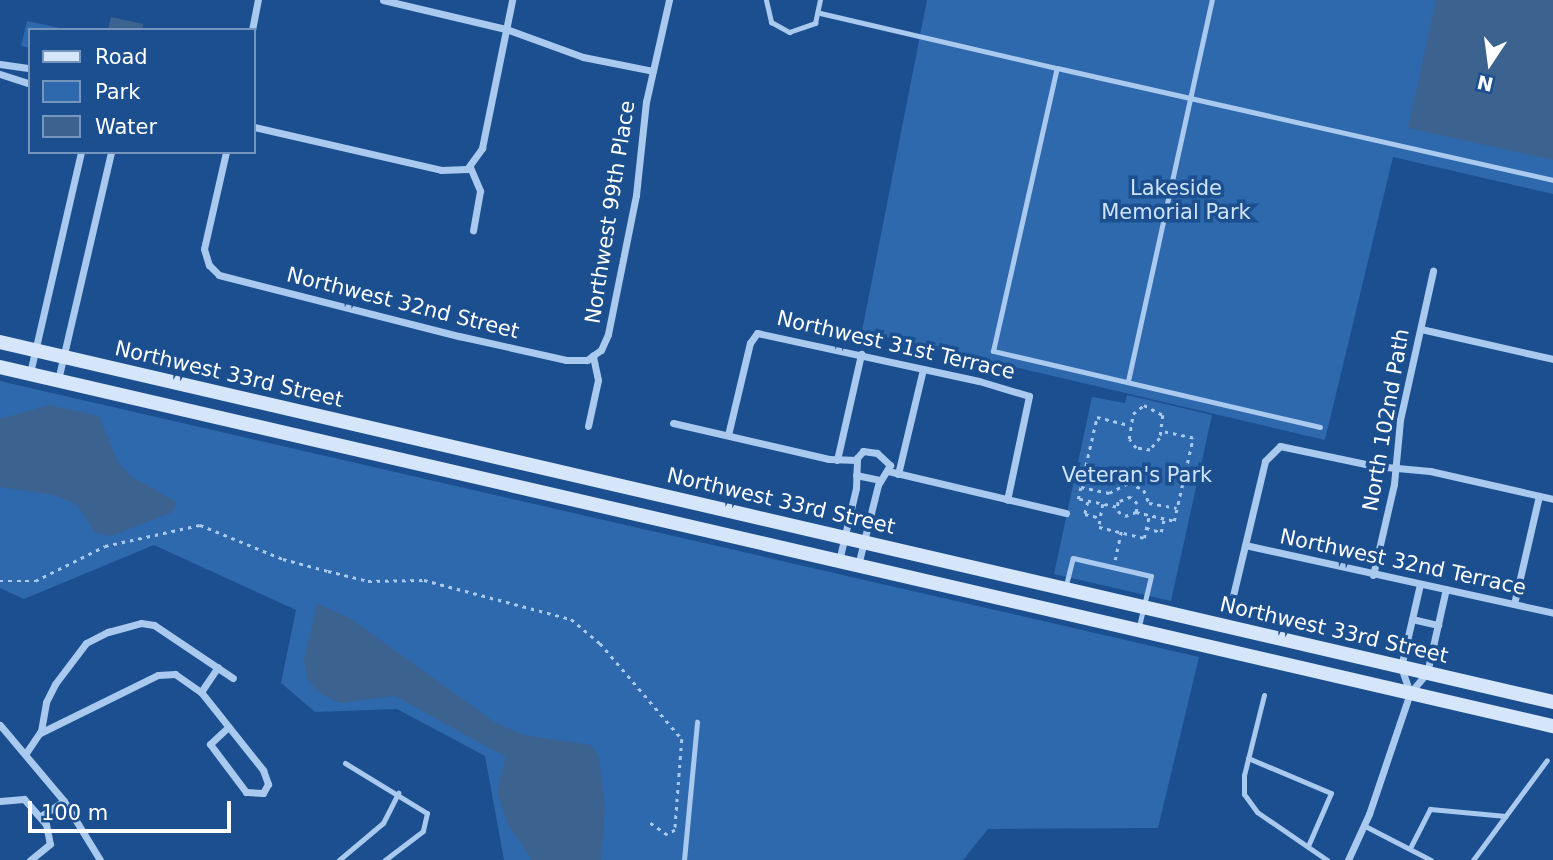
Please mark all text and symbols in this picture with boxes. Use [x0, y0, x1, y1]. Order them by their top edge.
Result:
legend [28, 28, 256, 154]
north arrow [1455, 28, 1525, 98]
text: Road [95, 45, 148, 69]
text: N [1475, 71, 1495, 96]
text: Park [95, 80, 140, 104]
street label: Northwest 99th Place [580, 99, 640, 325]
text: Water [95, 115, 157, 139]
park label: Lakeside Memorial Park [1101, 175, 1251, 225]
street label: Northwest 32nd Street [284, 262, 522, 344]
street label: Northwest 31st Terrace [774, 305, 1018, 385]
street label: North 102nd Path [1358, 327, 1414, 513]
street label: Northwest 33rd Street [112, 335, 346, 413]
street label: Northwest 33rd Street [664, 462, 898, 540]
park label: Veteran's Park [1062, 462, 1212, 488]
street label: Northwest 32nd Terrace [1278, 524, 1528, 600]
street label: Northwest 33rd Street [1217, 591, 1451, 669]
scale bar [32, 786, 234, 830]
text: 100 m [41, 801, 108, 825]

